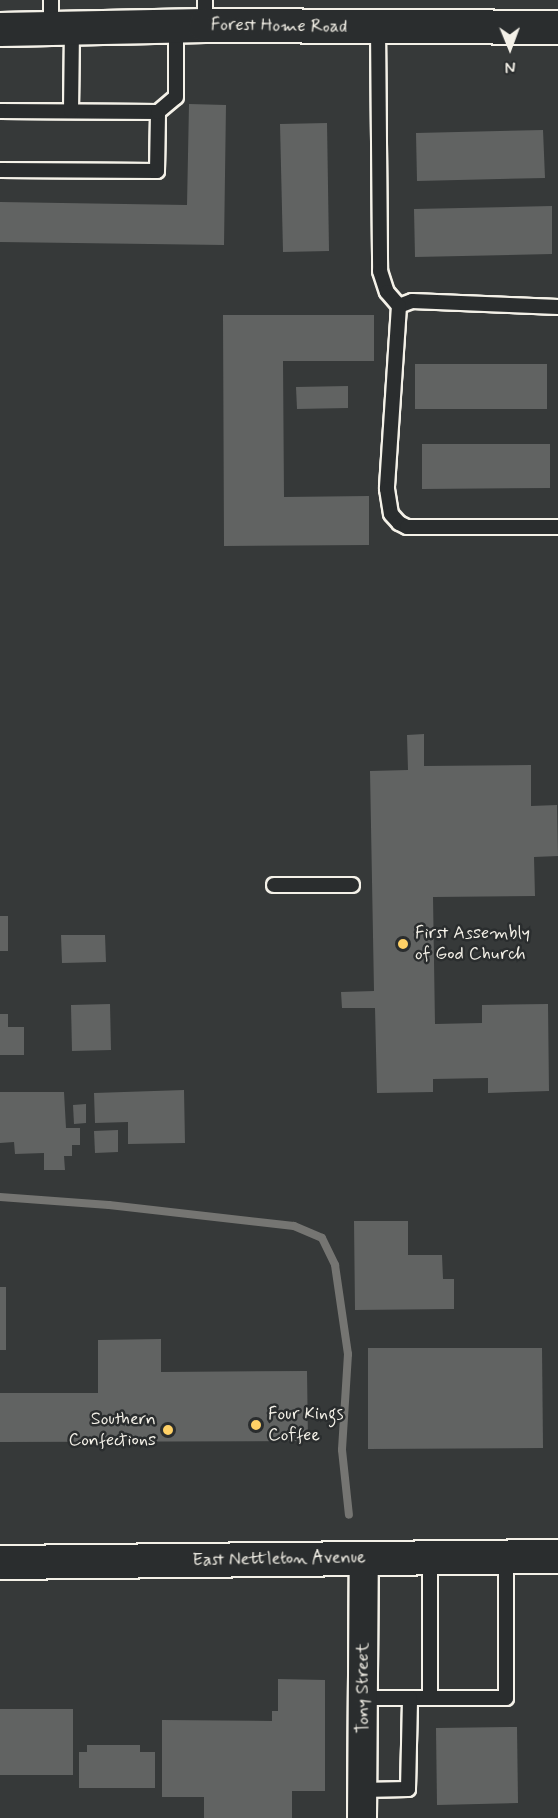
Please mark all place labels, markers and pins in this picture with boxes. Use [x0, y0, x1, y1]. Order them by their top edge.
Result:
place label: First Assembly of God Church [415, 923, 530, 966]
marker: First Assembly of God Church [396, 937, 410, 951]
place label: Four Kings Coffee [268, 1404, 348, 1446]
place label: Southern Confections [68, 1409, 156, 1452]
marker: Four Kings Coffee [249, 1418, 263, 1432]
marker: Southern Confections [161, 1423, 175, 1437]

